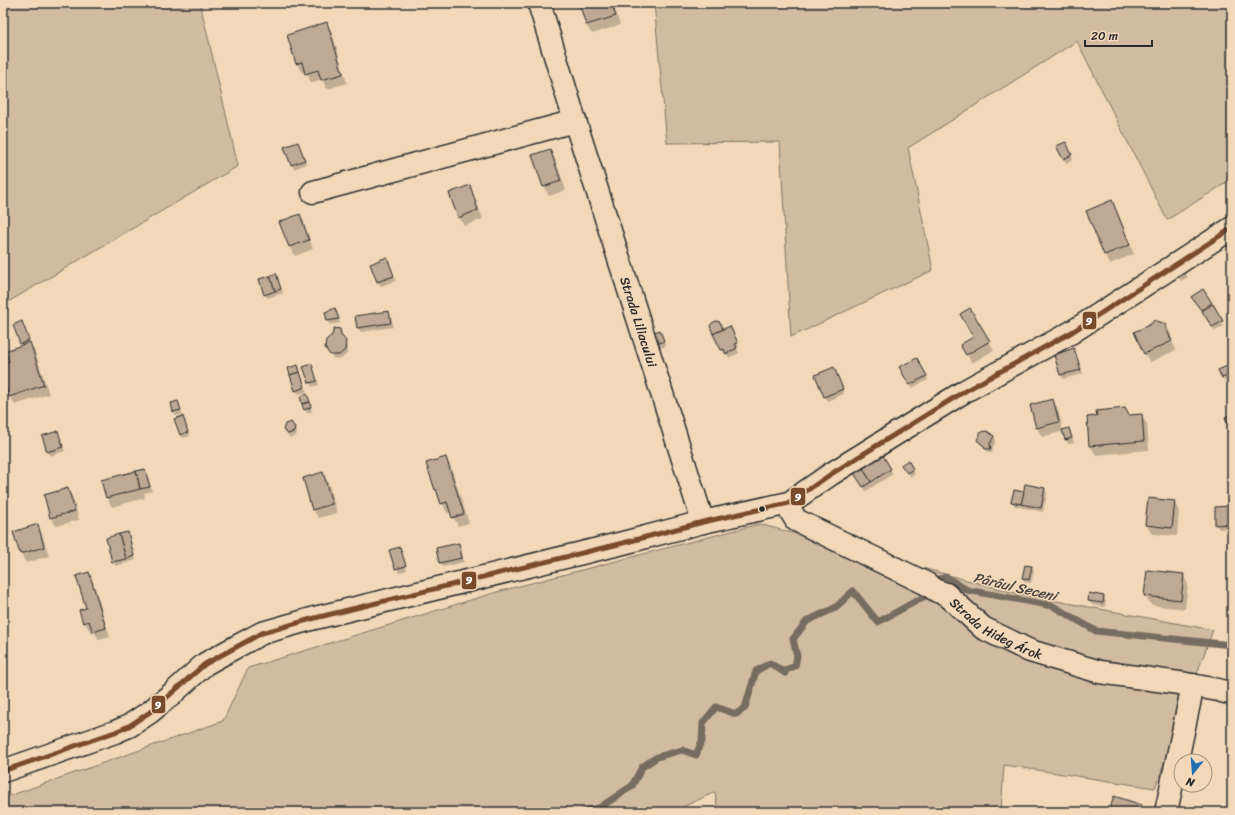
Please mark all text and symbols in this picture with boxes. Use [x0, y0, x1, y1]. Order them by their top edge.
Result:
scale bar [1085, 22, 1152, 48]
text: 20 m [1091, 25, 1118, 47]
street label: Strada Liliacului [614, 274, 664, 370]
line badge: 9 [1082, 311, 1097, 330]
text: 9 [1086, 312, 1093, 331]
line badge: 9 [790, 487, 806, 506]
text: 9 [795, 488, 802, 507]
unlabelled marker [757, 504, 767, 514]
water label: Pârâul Seceni [971, 565, 1062, 609]
line badge: 9 [461, 571, 477, 590]
text: 9 [466, 571, 473, 590]
street label: Strada Hideg Árok [945, 591, 1045, 666]
line badge: 9 [151, 695, 166, 714]
text: 9 [155, 696, 162, 715]
north arrow [1173, 753, 1213, 793]
text: N [1183, 772, 1198, 793]

